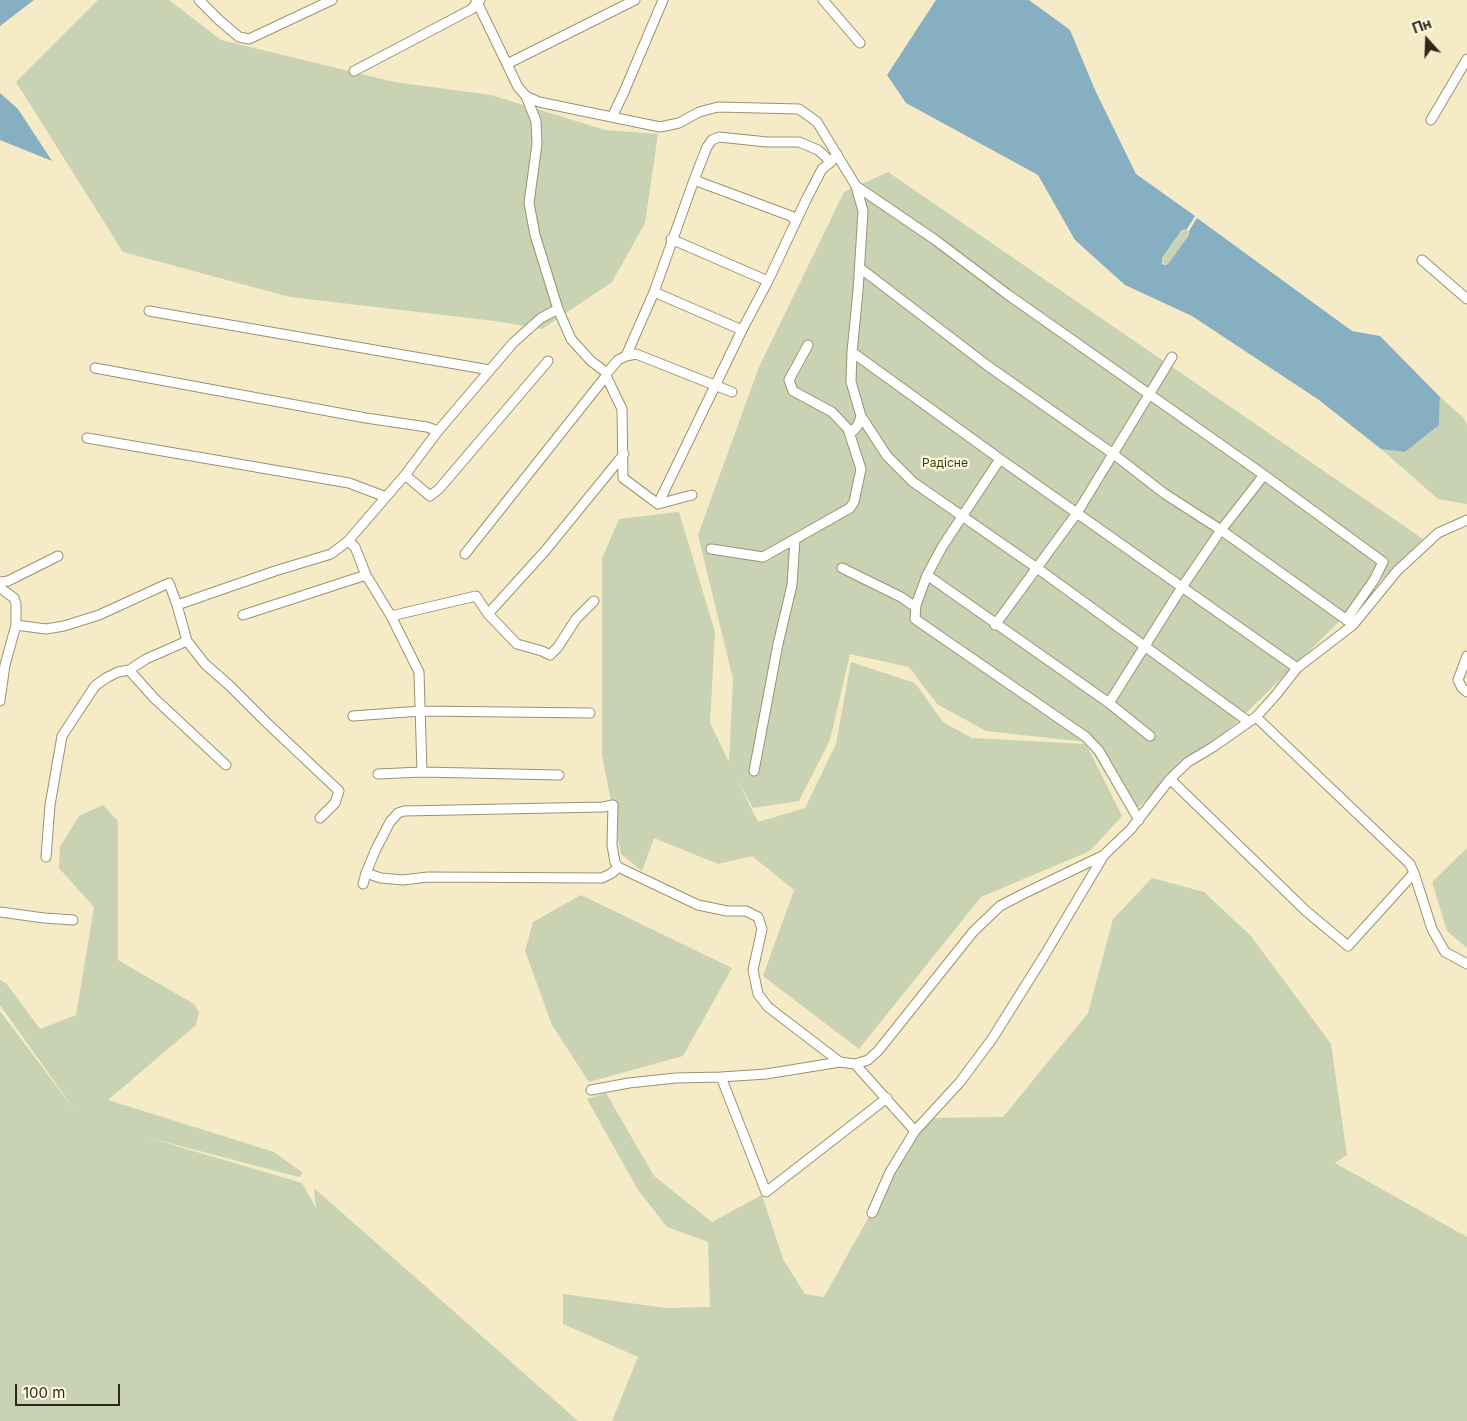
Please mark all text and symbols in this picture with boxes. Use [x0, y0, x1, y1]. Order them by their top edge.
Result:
text: Пн [1410, 14, 1434, 37]
north arrow [1402, 15, 1452, 65]
park label: Радісне [922, 456, 968, 470]
scale bar [18, 1374, 122, 1406]
text: 100 m [23, 1383, 65, 1402]

